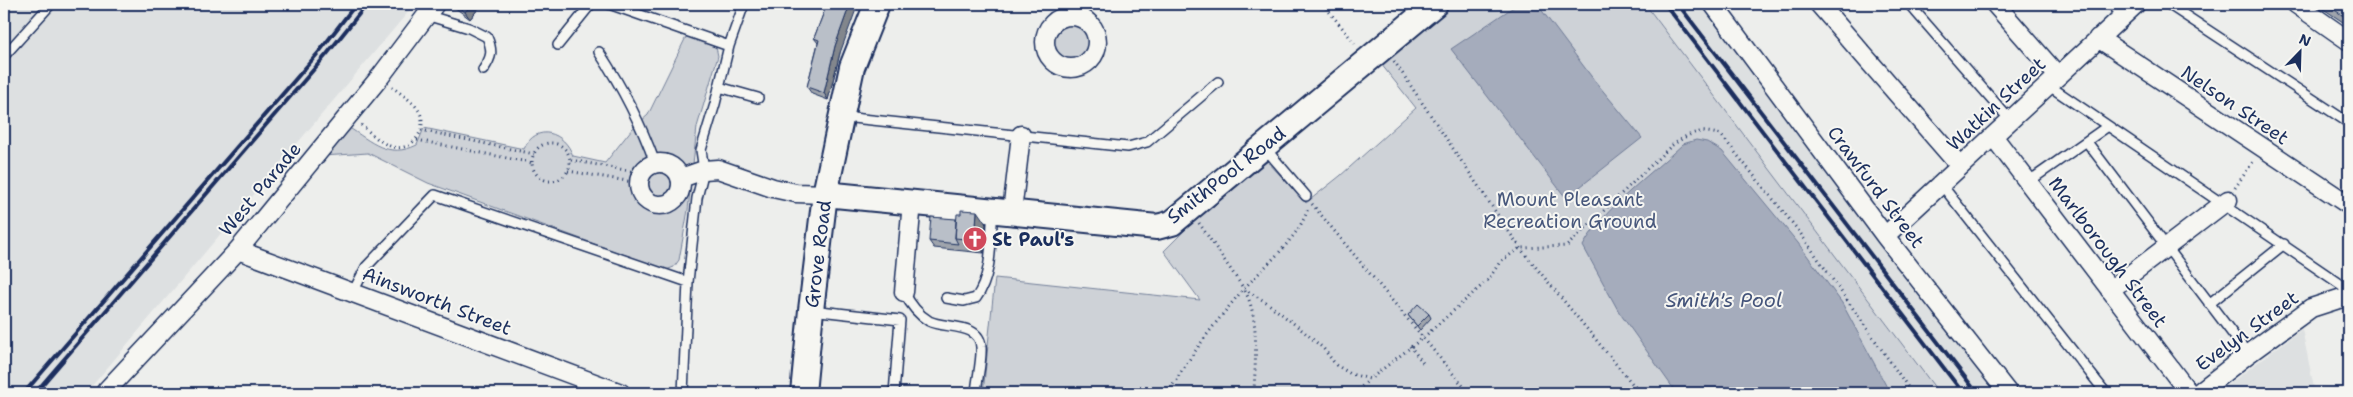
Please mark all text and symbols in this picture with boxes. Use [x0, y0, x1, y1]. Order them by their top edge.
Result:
north arrow [2276, 28, 2326, 78]
text: N [2296, 30, 2314, 50]
street label: Watkin Street [1941, 52, 2051, 156]
street label: Nelson Street [2176, 60, 2294, 150]
street label: SmithPool Road [1161, 121, 1291, 229]
street label: Crawfurd Street [1822, 121, 1930, 253]
street label: West Parade [213, 137, 307, 241]
street label: Marlborough Street [2043, 171, 2173, 333]
park label: Mount Pleasant Recreation Ground [1483, 187, 1657, 234]
street label: Grove Road [799, 199, 837, 309]
church icon: St Paul's [962, 226, 988, 252]
place label: St Paul's [992, 227, 1074, 252]
street label: Ainsworth Street [359, 261, 515, 341]
street label: Evelyn Street [2191, 285, 2303, 377]
water label: Smith's Pool [1666, 287, 1782, 313]

